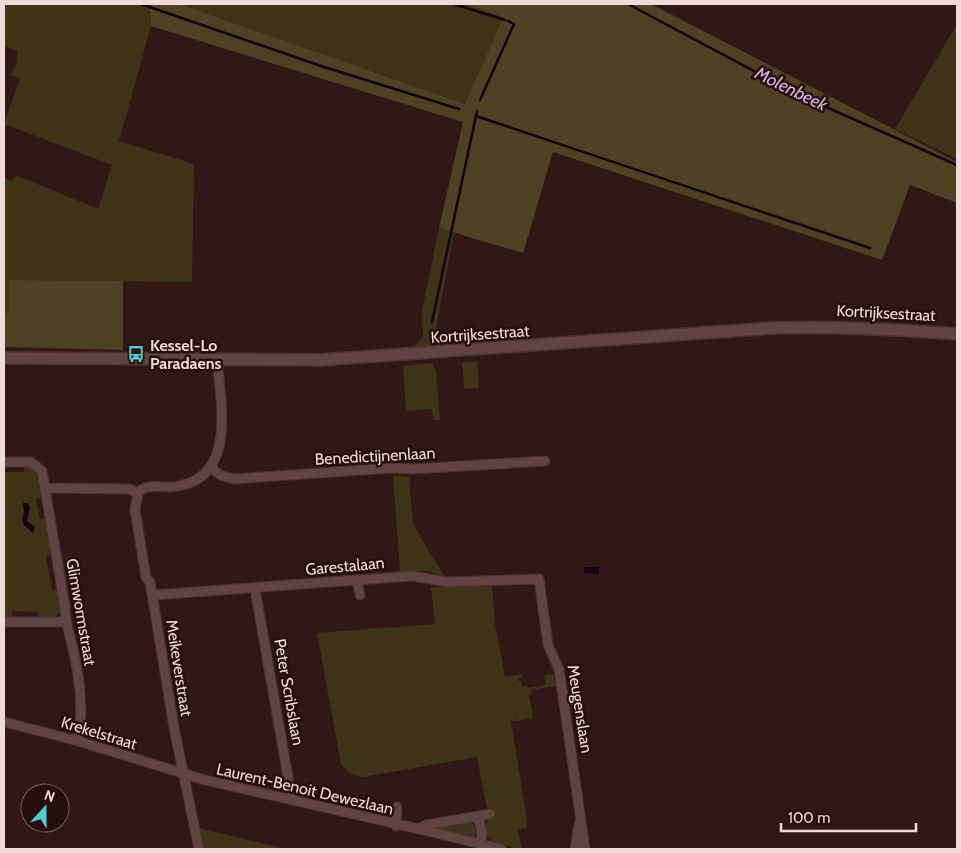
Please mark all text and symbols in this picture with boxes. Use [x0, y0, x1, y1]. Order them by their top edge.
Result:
water label: Molenbeek [750, 62, 832, 116]
street label: Kortrijksestraat [836, 301, 937, 325]
street label: Kortrijksestraat [430, 321, 531, 347]
place label: Kessel-Lo Paradaens [150, 336, 222, 373]
bus stop icon: Kessel-Lo Paradaens [126, 344, 146, 364]
street label: Benedictijnenlaan [314, 443, 436, 469]
street label: Garestalaan [305, 553, 385, 579]
street label: Glimwormstraat [62, 557, 100, 668]
street label: Meikeverstraat [162, 618, 196, 718]
street label: Peter Scribslaan [270, 637, 308, 747]
street label: Meugenslaan [564, 663, 596, 755]
street label: Krekelstraat [59, 712, 140, 754]
street label: Laurent-Benoit Dewezlaan [215, 759, 395, 819]
north arrow [20, 783, 70, 833]
text: N [42, 786, 58, 806]
scale bar [781, 800, 916, 832]
text: 100 m [788, 809, 830, 827]

